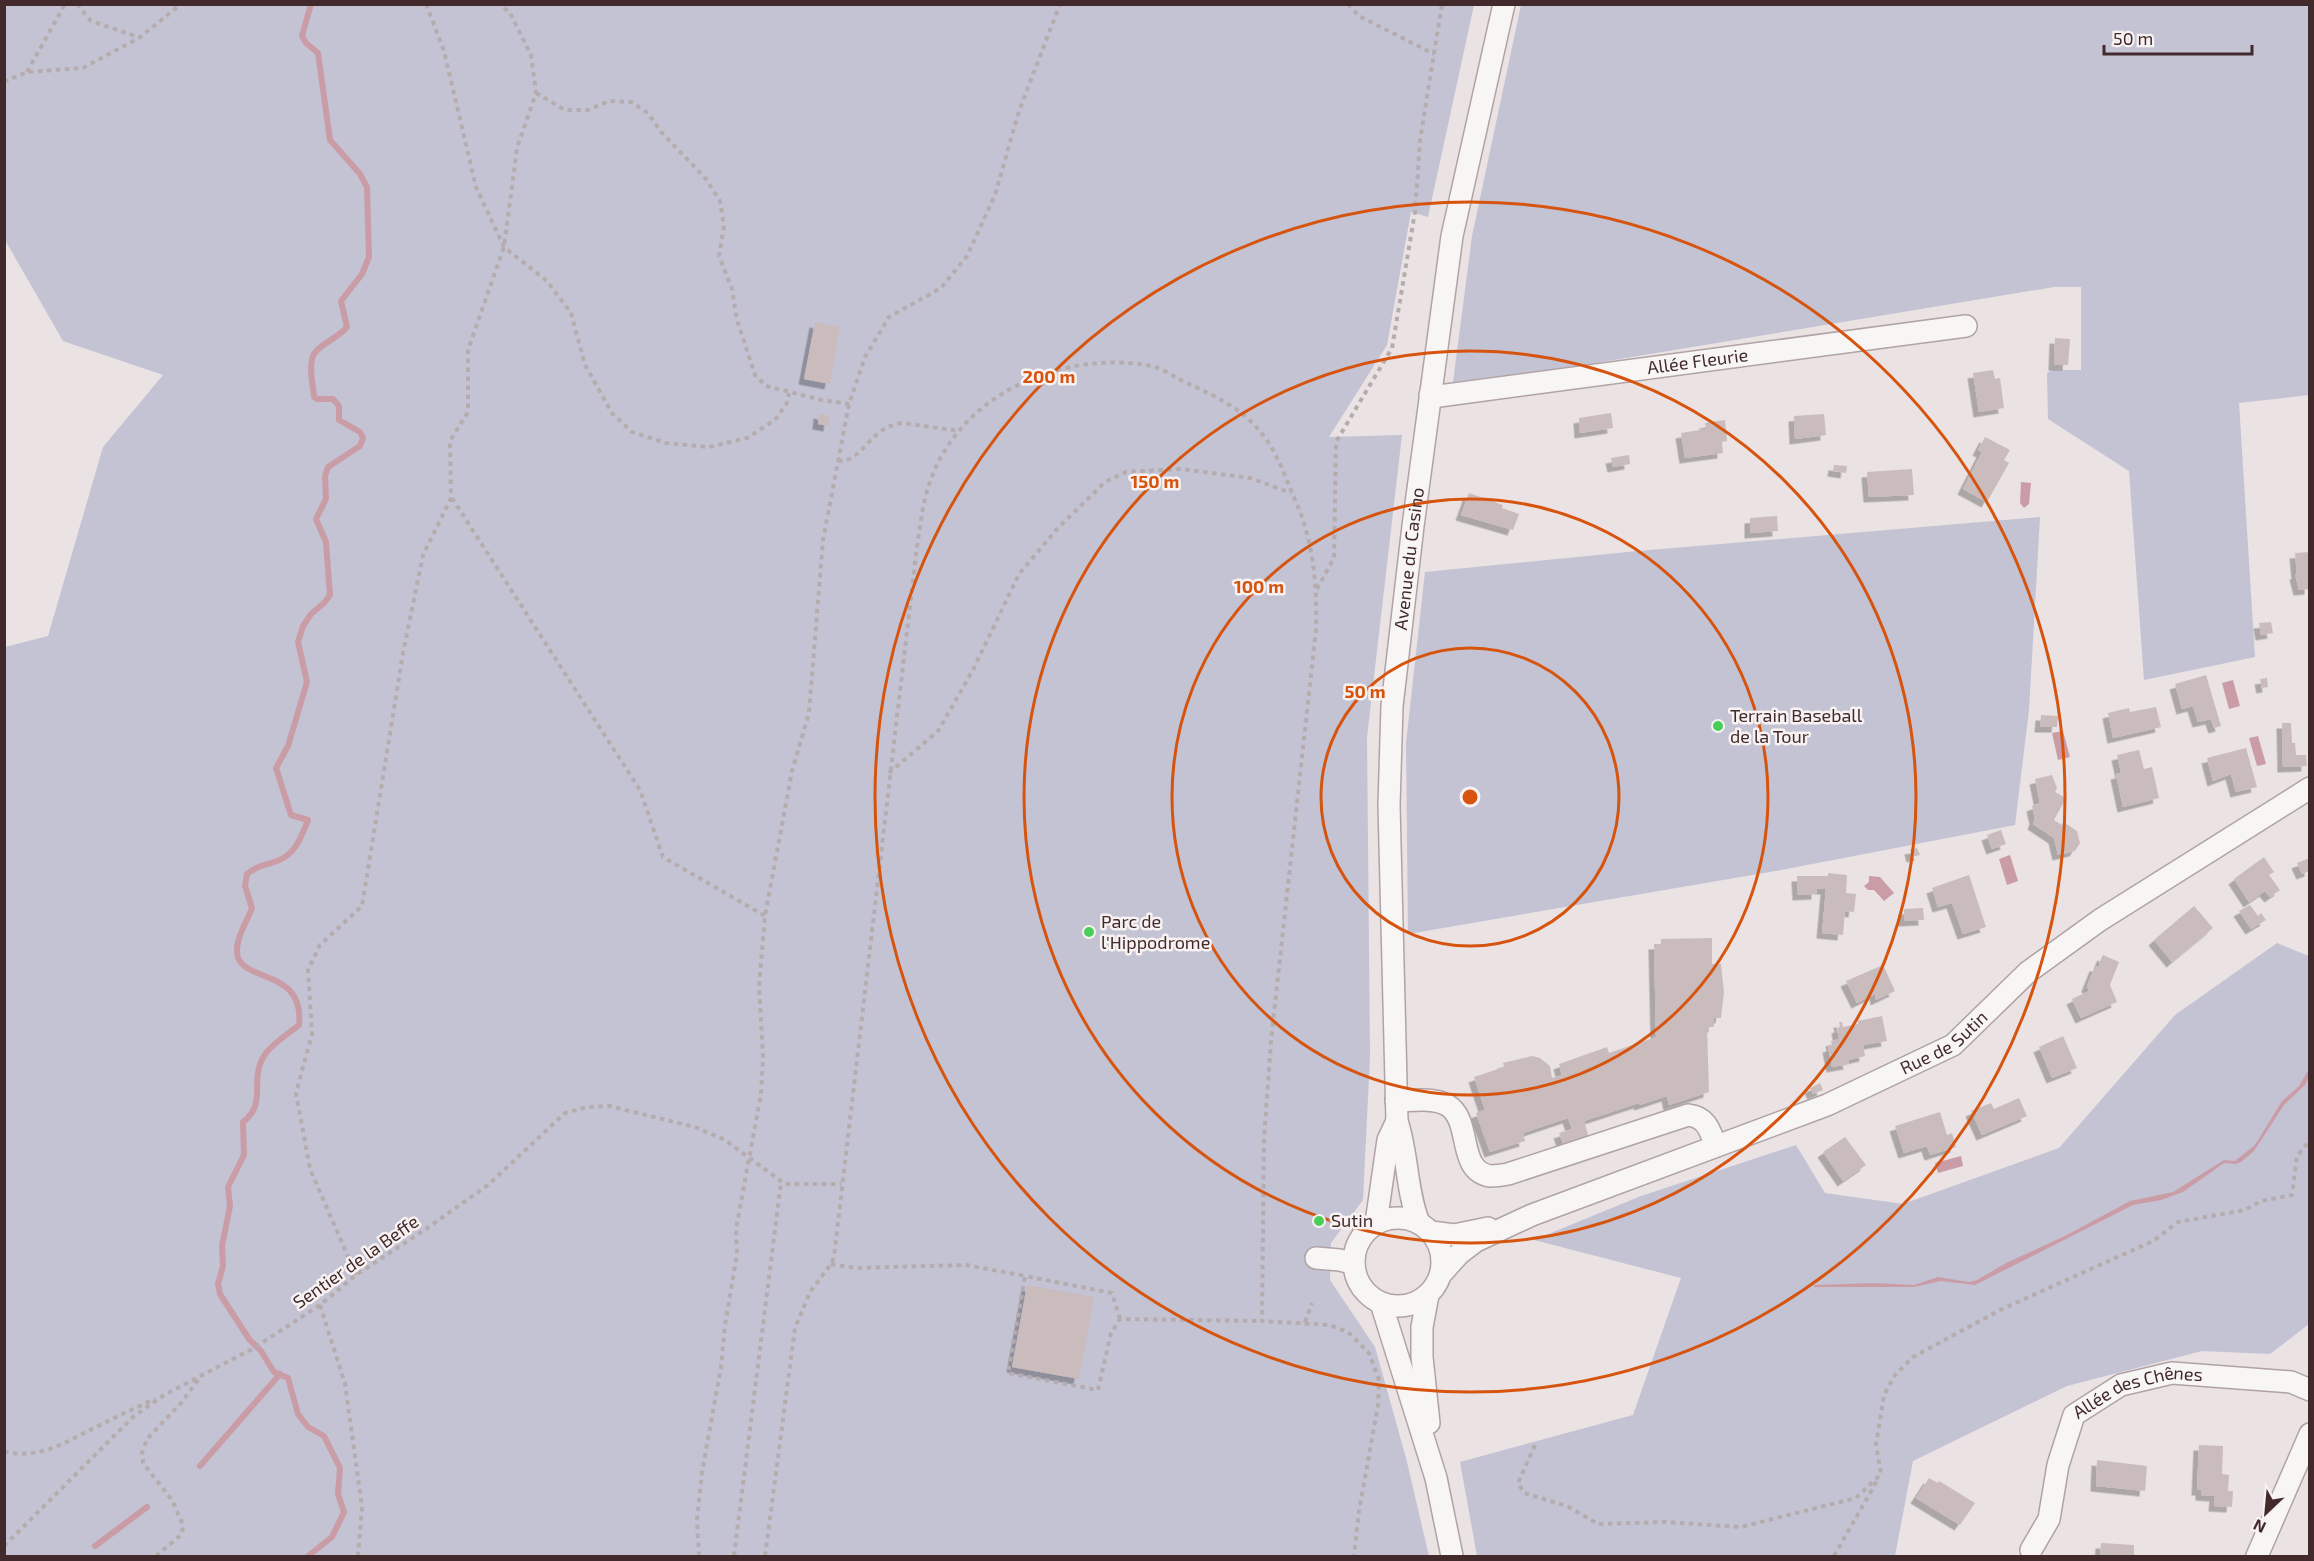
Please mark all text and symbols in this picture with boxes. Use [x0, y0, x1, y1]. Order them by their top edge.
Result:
scale bar [2104, 18, 2252, 56]
text: 50 m [2113, 27, 2153, 49]
street label: Allée Fleurie [1646, 343, 1749, 378]
text: 200 m [1023, 365, 1075, 387]
text: 150 m [1131, 470, 1179, 492]
street label: Avenue du Casino [1389, 486, 1428, 631]
text: 100 m [1234, 575, 1284, 597]
text: 50 m [1344, 680, 1386, 702]
place label: Terrain Baseball de la Tour [1730, 704, 1863, 747]
marker: Terrain Baseball de la Tour [1711, 719, 1725, 733]
centre of rings [1460, 787, 1480, 807]
place label: Parc de l'Hippodrome [1101, 910, 1210, 953]
marker: Parc de l'Hippodrome [1082, 925, 1096, 939]
street label: Rue de Sutin [1896, 1006, 1992, 1079]
place label: Sutin [1331, 1209, 1373, 1231]
street label: Sentier de la Beffe [288, 1210, 423, 1313]
marker: Sutin [1312, 1214, 1326, 1228]
street label: Allée des Chênes [2068, 1361, 2204, 1423]
north arrow [2236, 1483, 2296, 1543]
text: N [2250, 1516, 2269, 1538]

